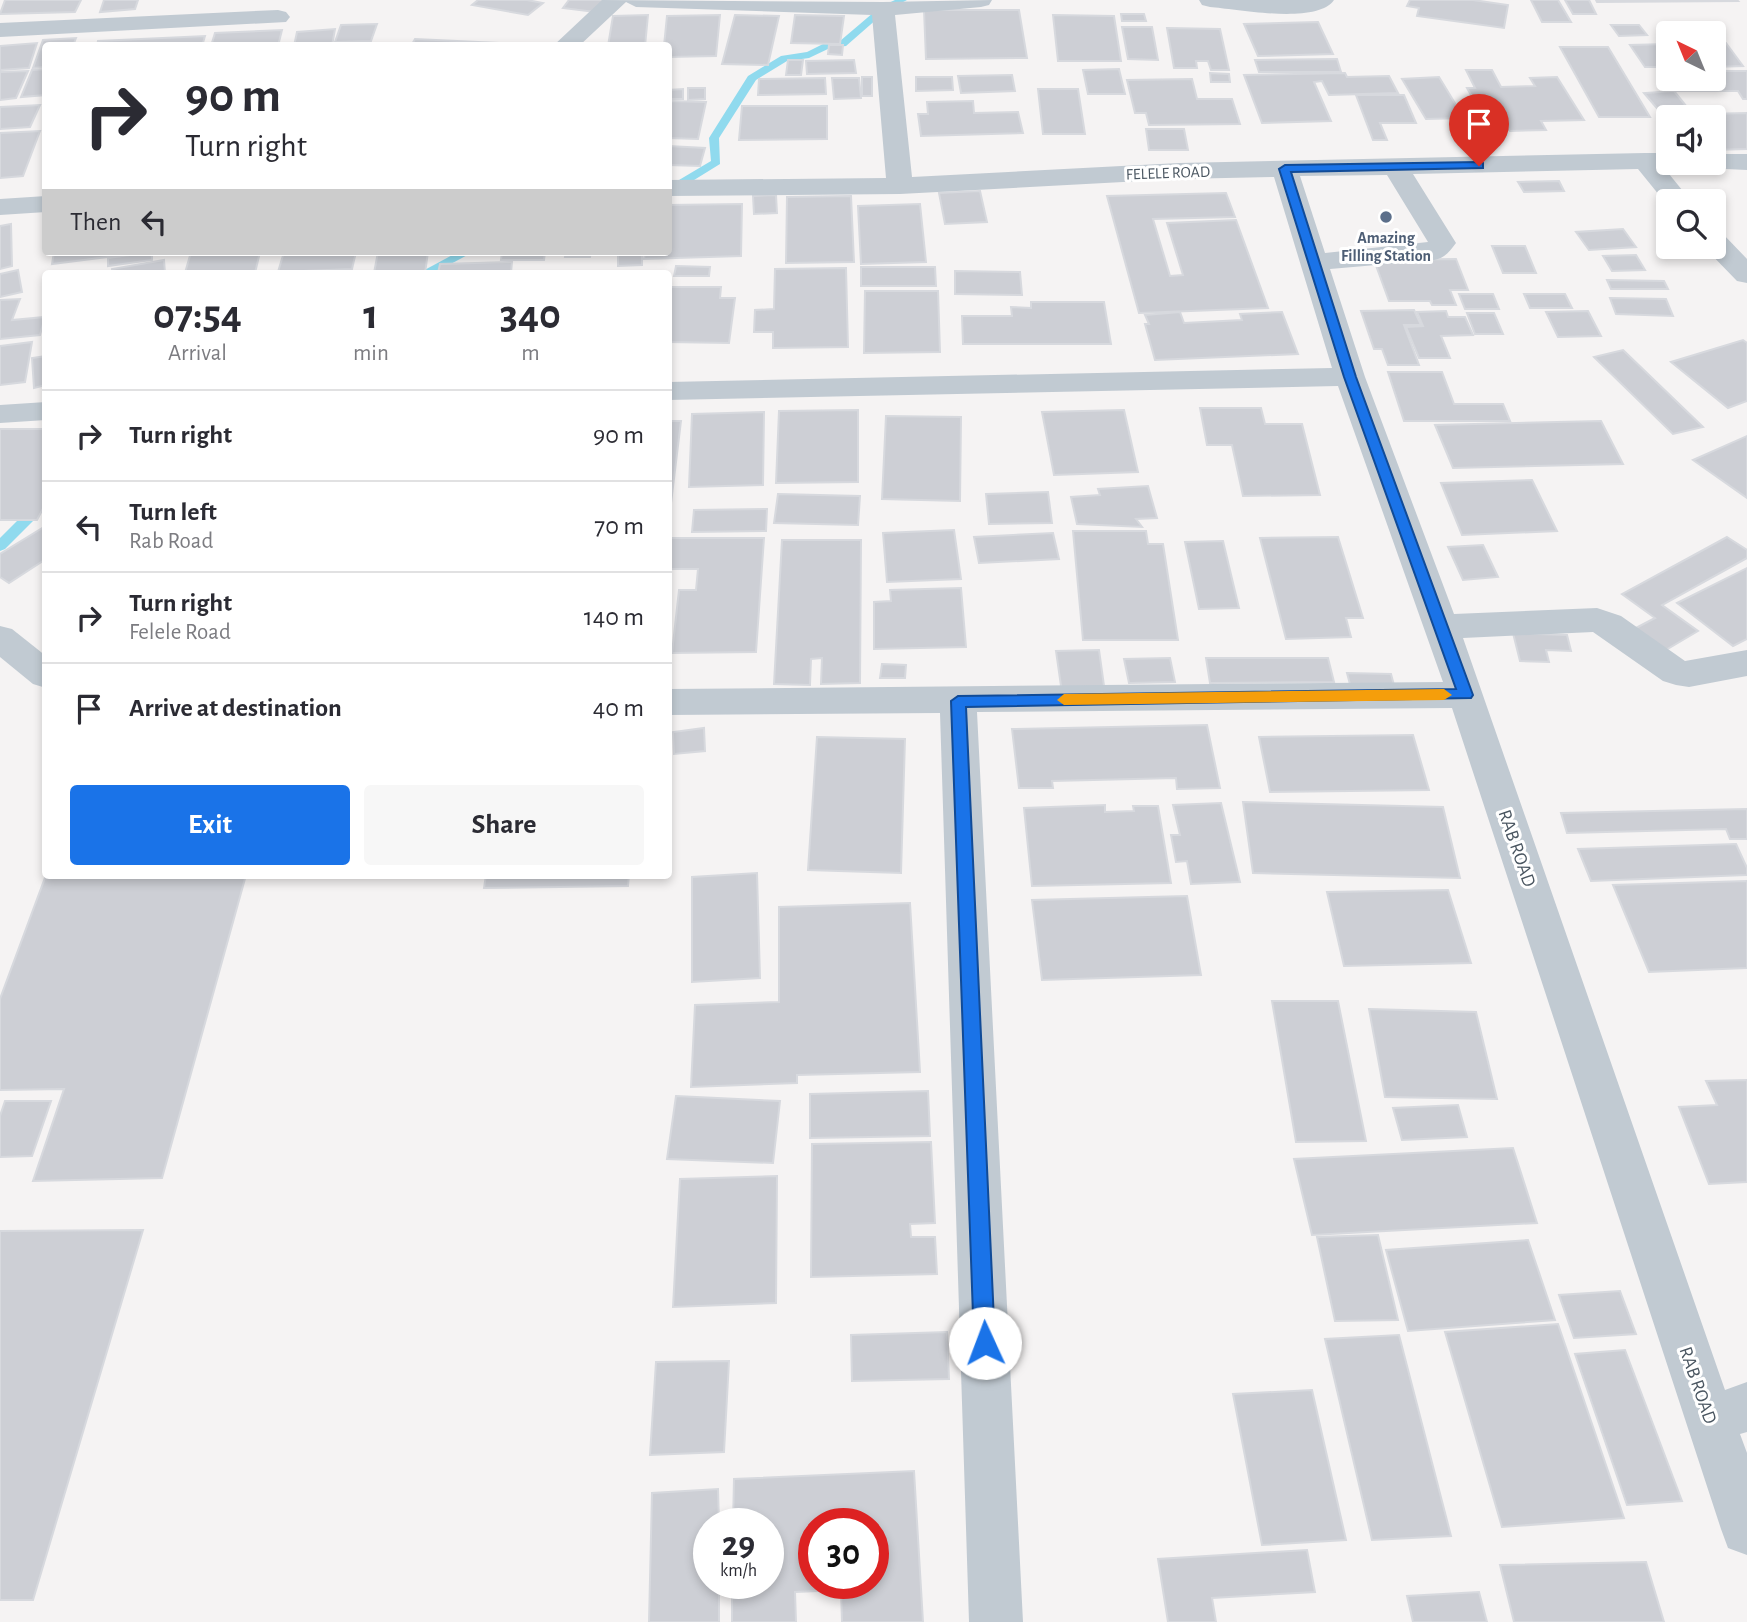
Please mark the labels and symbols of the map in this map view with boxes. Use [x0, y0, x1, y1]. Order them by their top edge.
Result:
north arrow [1656, 21, 1726, 91]
pin [1449, 94, 1509, 166]
street label: FELELE ROAD [1126, 164, 1210, 182]
marker: Amazing Filling Station [1378, 209, 1394, 225]
place label: Amazing Filling Station [1341, 230, 1431, 264]
street label: RAB ROAD [1495, 807, 1539, 890]
position arrow [948, 1306, 1022, 1380]
street label: RAB ROAD [1676, 1344, 1720, 1427]
speed limit sign: 30 [798, 1508, 889, 1599]

